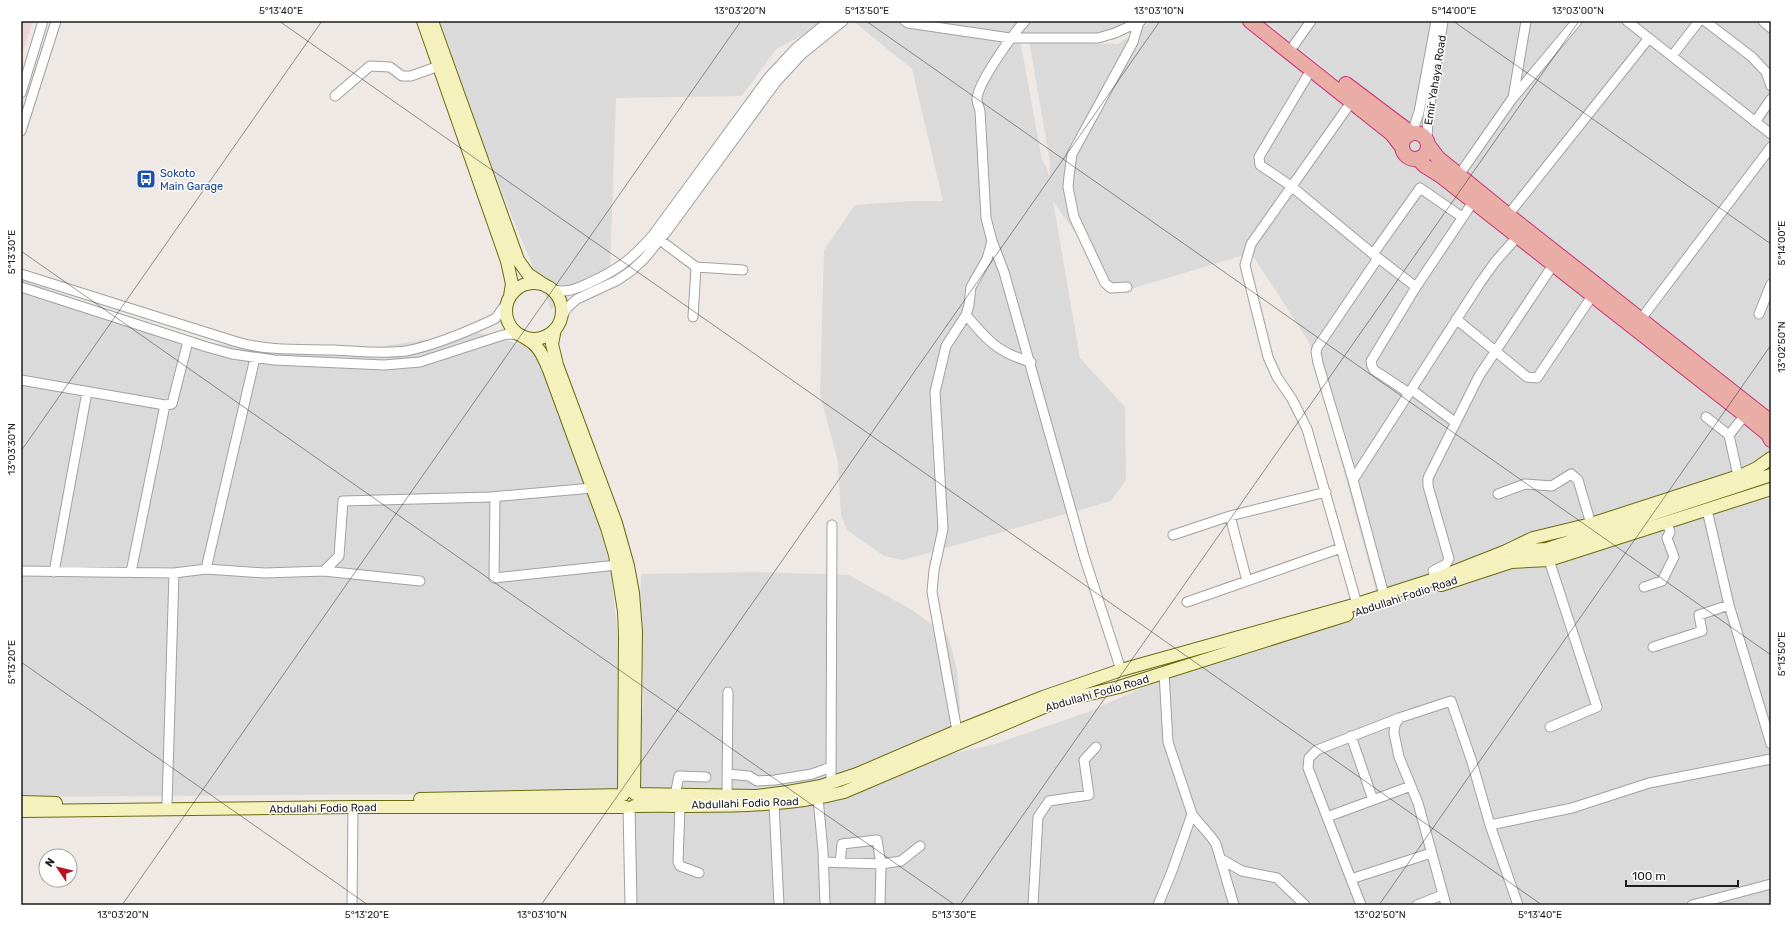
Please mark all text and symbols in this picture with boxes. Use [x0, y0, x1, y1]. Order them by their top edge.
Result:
text: 5°13'40"E [259, 5, 303, 17]
text: 13°03'20"N [714, 5, 766, 17]
text: 5°13'50"E [845, 5, 889, 17]
text: 13°03'10"N [1134, 5, 1184, 17]
text: 5°14'00"E [1432, 5, 1476, 17]
text: 13°03'00"N [1552, 5, 1604, 17]
street label: Emir Yahaya Road [1422, 34, 1449, 126]
place label: Sokoto Main Garage [160, 167, 223, 193]
bus stop icon: Sokoto Main Garage [135, 168, 157, 190]
text: 5°14'00"E [1776, 221, 1788, 265]
text: 5°13'30"E [6, 230, 18, 274]
text: 13°02'50"N [1776, 321, 1788, 373]
text: 13°03'30"N [6, 423, 18, 475]
street label: Abdullahi Fodio Road [1353, 574, 1459, 619]
text: 5°13'50"E [1776, 632, 1788, 676]
text: 5°13'20"E [6, 640, 18, 684]
street label: Abdullahi Fodio Road [1044, 672, 1151, 715]
street label: Abdullahi Fodio Road [691, 795, 799, 812]
street label: Abdullahi Fodio Road [269, 801, 377, 816]
north arrow [38, 848, 78, 888]
text: N [43, 856, 58, 870]
scale bar [1626, 862, 1738, 888]
text: 100 m [1632, 869, 1666, 883]
text: 13°03'20"N [97, 909, 149, 921]
text: 5°13'20"E [345, 909, 389, 921]
text: 13°03'10"N [517, 909, 567, 921]
text: 5°13'30"E [932, 909, 976, 921]
text: 13°02'50"N [1354, 909, 1406, 921]
text: 5°13'40"E [1518, 909, 1562, 921]

